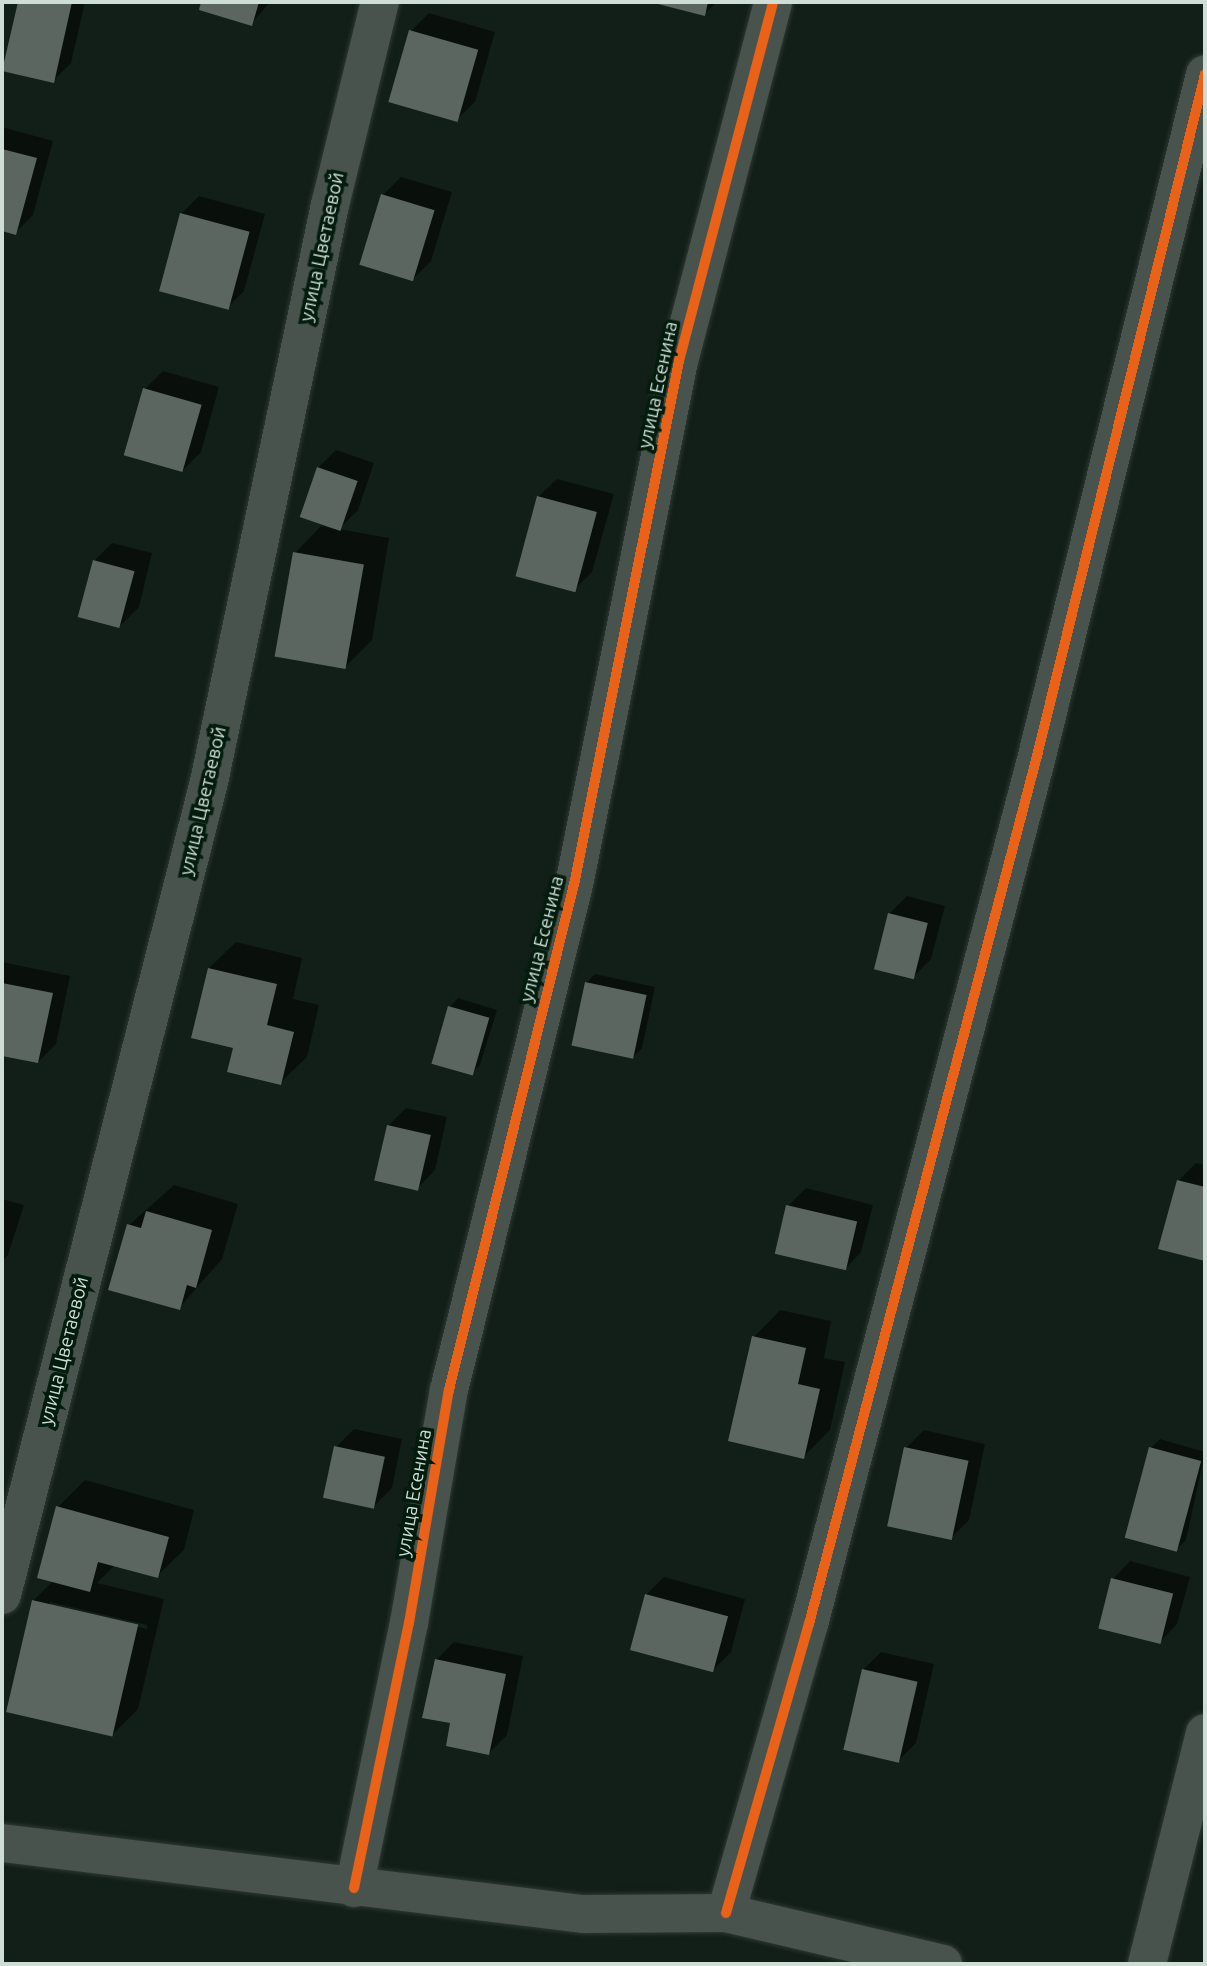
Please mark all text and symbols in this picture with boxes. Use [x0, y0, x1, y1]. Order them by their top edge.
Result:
street label: улица Цветаевой [295, 170, 349, 324]
street label: улица Есенина [633, 319, 683, 451]
street label: улица Цветаевой [175, 724, 231, 878]
street label: улица Есенина [515, 873, 569, 1005]
street label: улица Цветаевой [35, 1274, 93, 1428]
street label: улица Есенина [392, 1427, 436, 1559]

